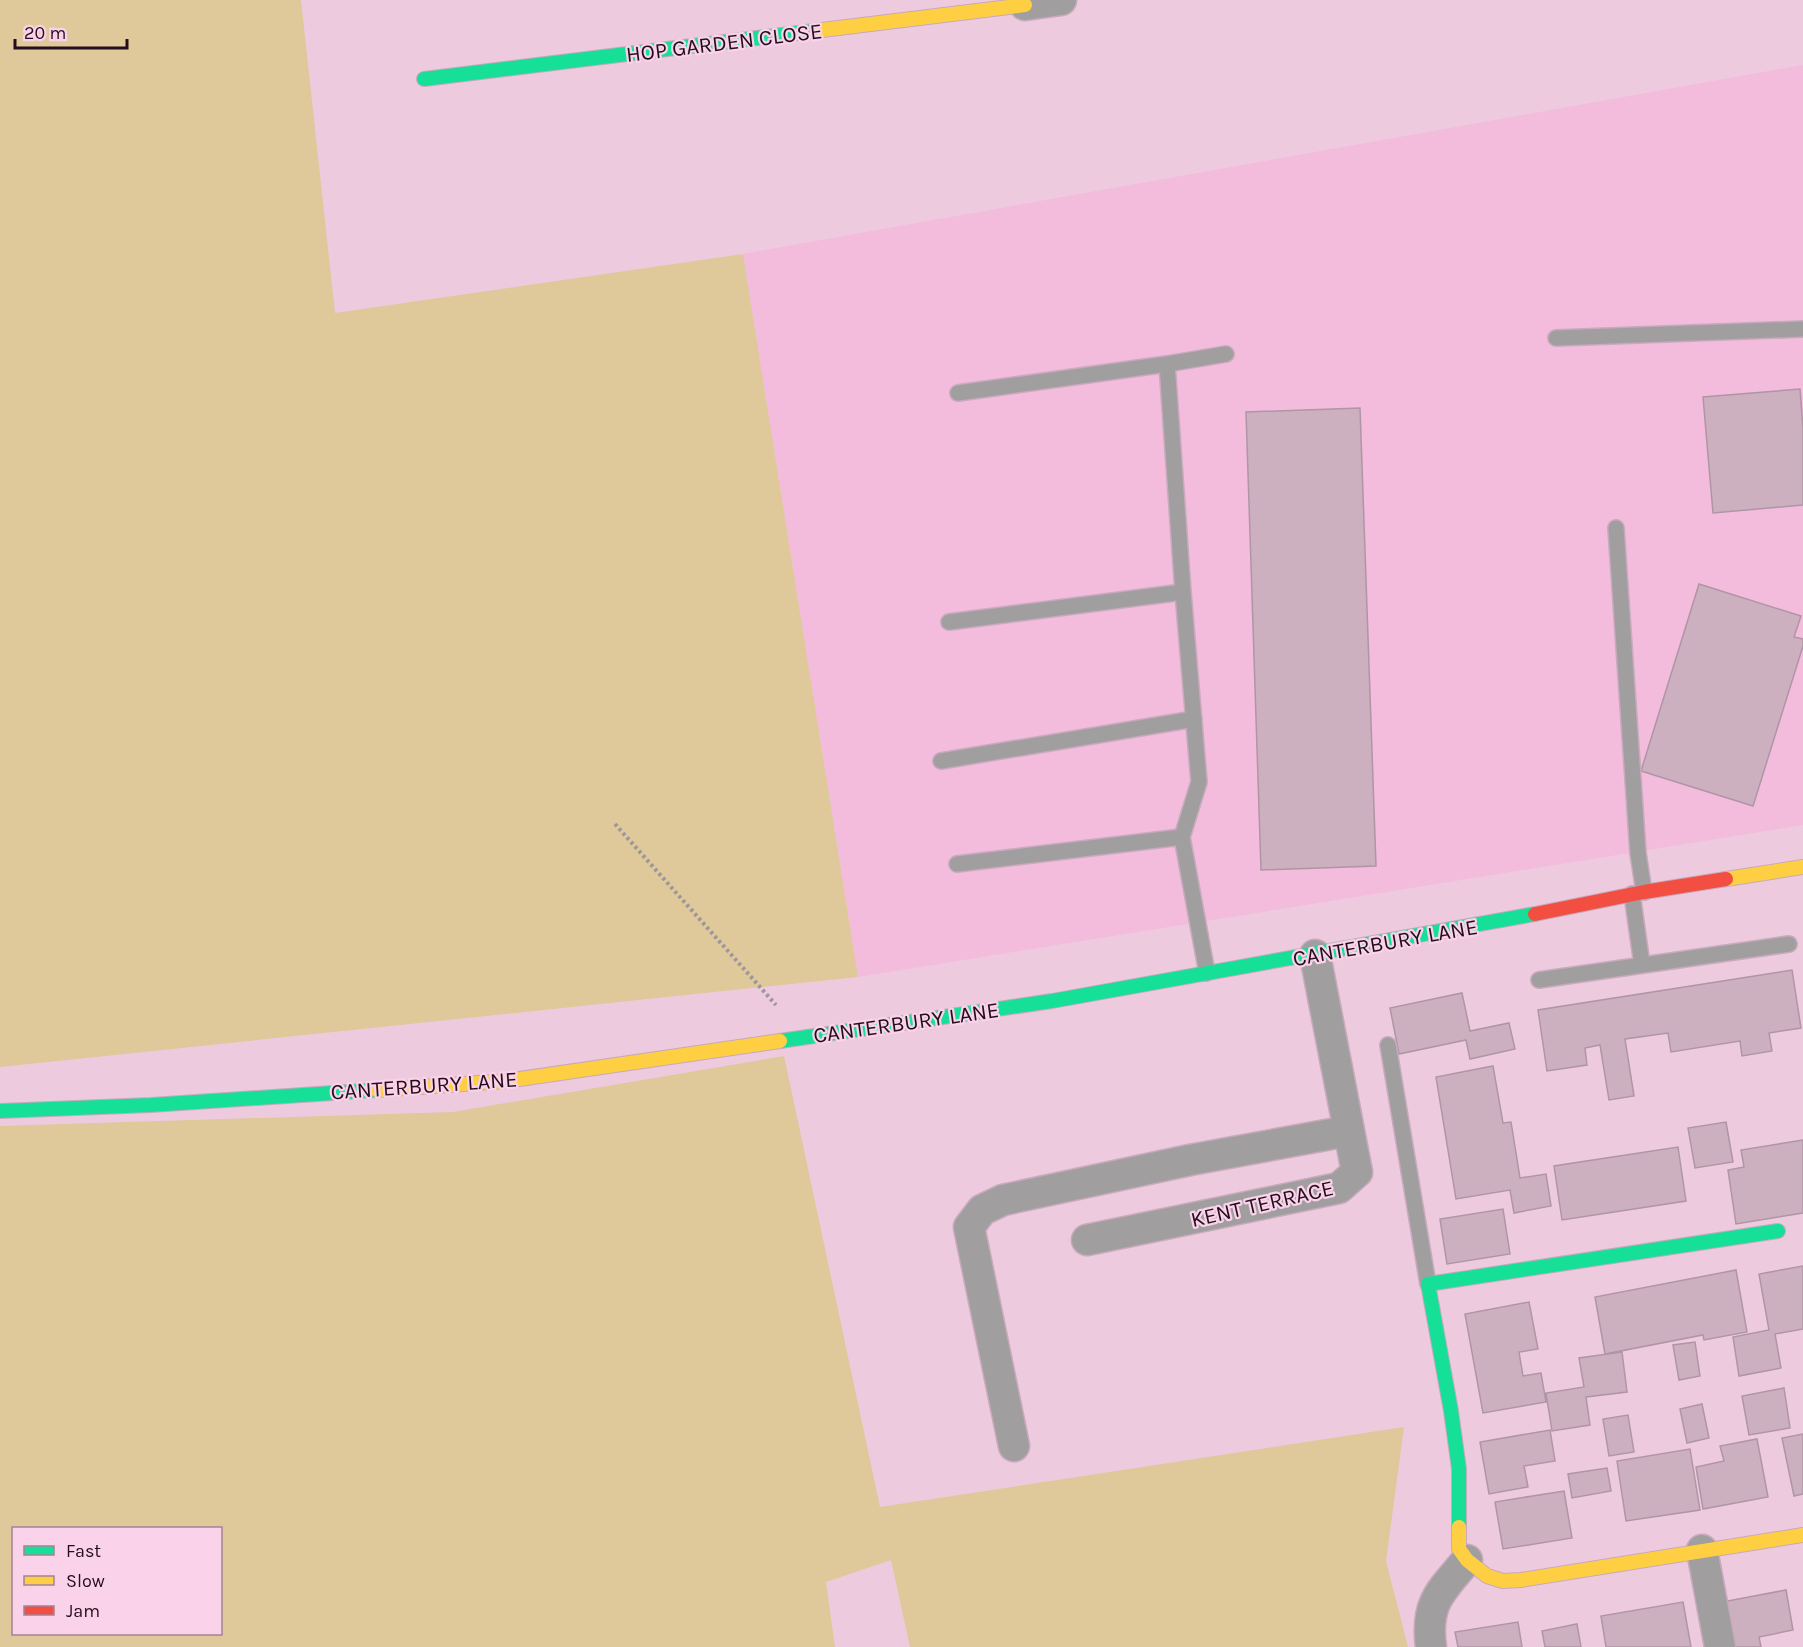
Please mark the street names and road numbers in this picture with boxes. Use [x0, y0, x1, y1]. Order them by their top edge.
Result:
street label: HOP GARDEN CLOSE [625, 18, 824, 68]
street label: CANTERBURY LANE [1291, 914, 1480, 972]
street label: CANTERBURY LANE [812, 997, 1001, 1049]
street label: CANTERBURY LANE [330, 1067, 518, 1105]
street label: KENT TERRACE [1188, 1175, 1336, 1233]

